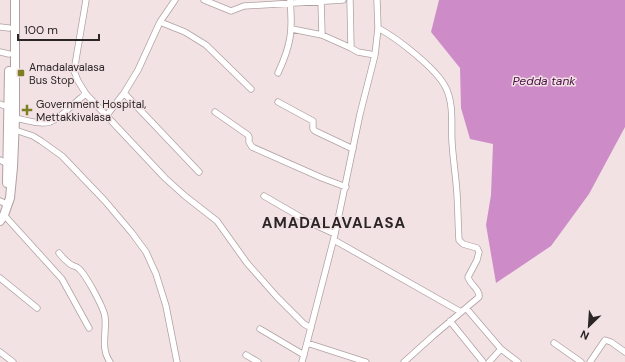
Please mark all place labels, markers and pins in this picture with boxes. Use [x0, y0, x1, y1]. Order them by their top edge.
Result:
place label: Amadalavalasa Bus Stop [29, 60, 105, 87]
marker: Amadalavalasa Bus Stop [16, 68, 26, 78]
place label: Government Hospital, Mettakkivalasa [36, 97, 146, 124]
marker: Government Hospital, Mettakkivalasa [21, 104, 33, 116]

